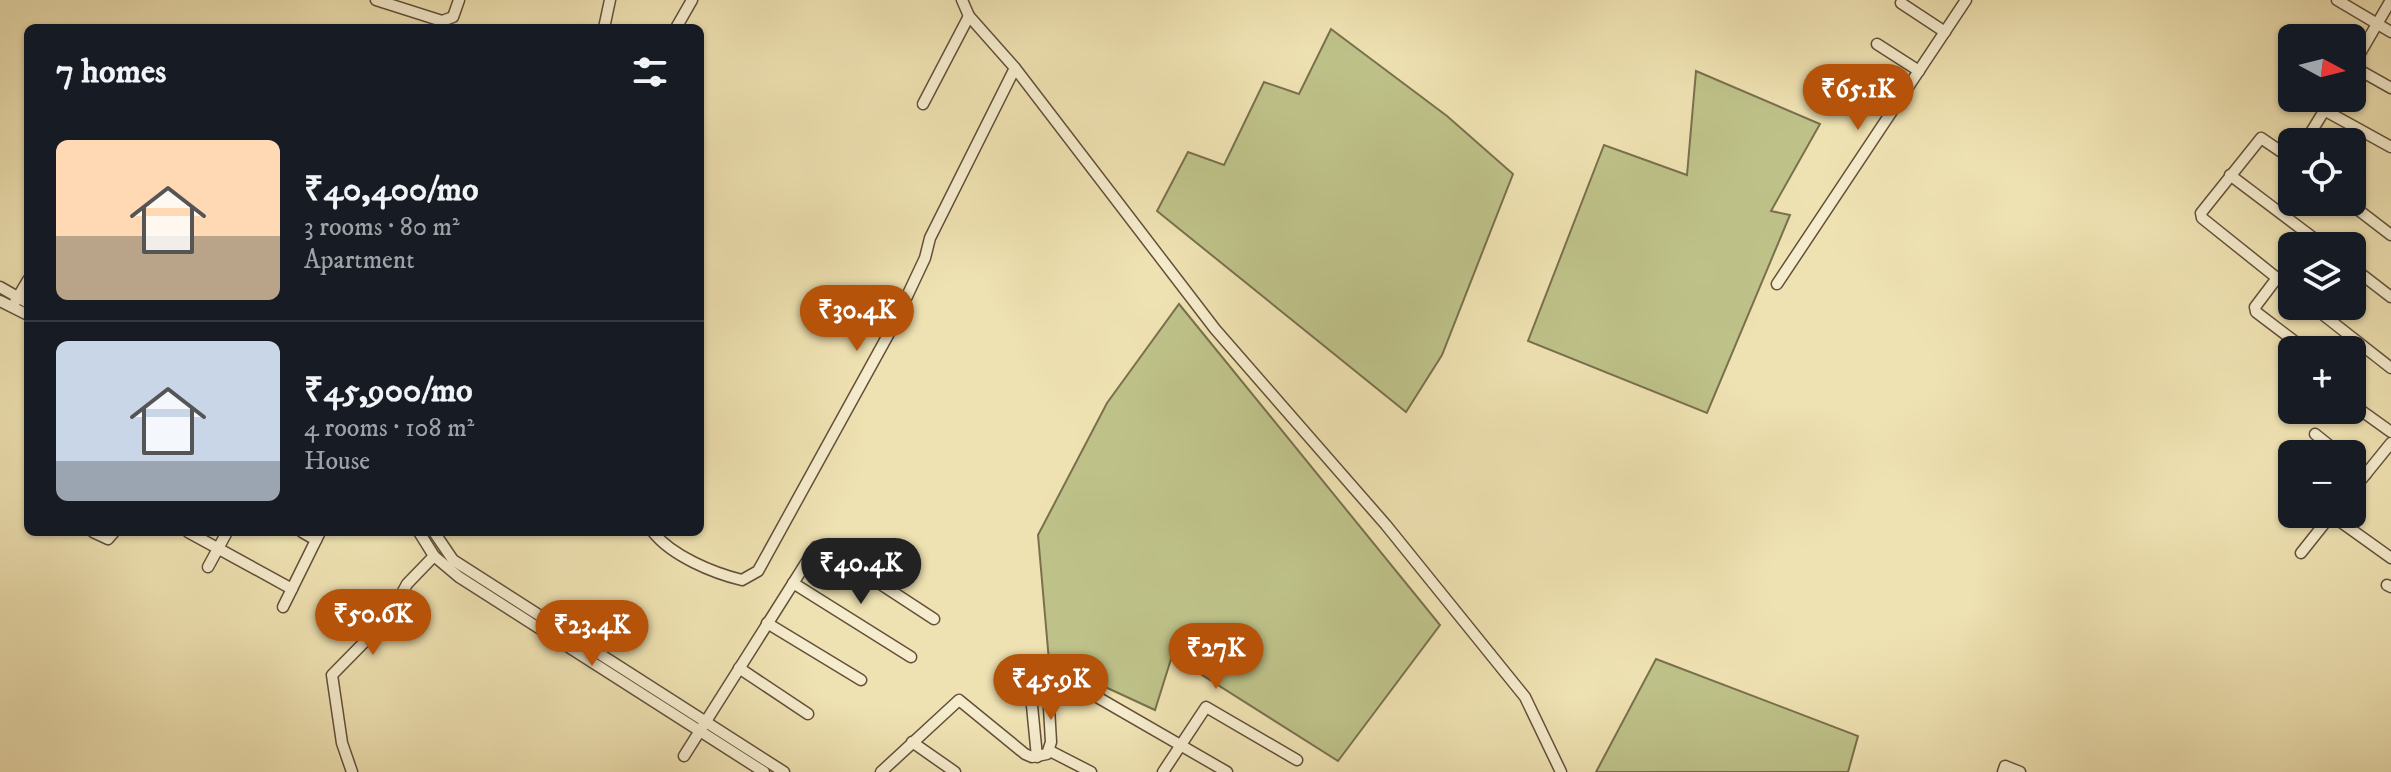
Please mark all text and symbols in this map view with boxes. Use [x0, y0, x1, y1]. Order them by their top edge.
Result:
north arrow [2278, 24, 2366, 112]
map controls [2278, 24, 2366, 528]
icon: filters [628, 50, 672, 94]
text: 7 homes [56, 51, 166, 93]
pin: ₹65.1K [1793, 64, 1923, 132]
text: ₹65.1K [1821, 73, 1895, 106]
button: locate [2278, 128, 2366, 216]
text: ₹40,400/mo [304, 169, 479, 211]
icon: home [120, 172, 216, 268]
text: 3 rooms · 80 m² [304, 211, 460, 244]
button: layers [2278, 232, 2366, 320]
text: Apartment [304, 244, 415, 277]
pin: ₹30.4K [792, 285, 922, 353]
text: ₹30.4K [818, 294, 896, 327]
button: + [2278, 336, 2366, 424]
text: ₹45,900/mo [304, 370, 473, 412]
icon: home [120, 373, 216, 469]
text: 4 rooms · 108 m² [304, 412, 474, 445]
button: − [2278, 440, 2366, 528]
text: House [304, 445, 370, 478]
pin: ₹40.4K [796, 538, 926, 606]
text: ₹40.4K [819, 547, 903, 580]
pin: ₹50.6K [308, 589, 438, 657]
text: ₹50.6K [333, 598, 413, 631]
pin: ₹23.4K [527, 600, 657, 668]
text: ₹23.4K [553, 609, 631, 642]
pin: ₹27K [1169, 623, 1263, 691]
text: ₹27K [1187, 632, 1246, 665]
pin: ₹45.9K [986, 654, 1116, 722]
text: ₹45.9K [1011, 663, 1091, 696]

